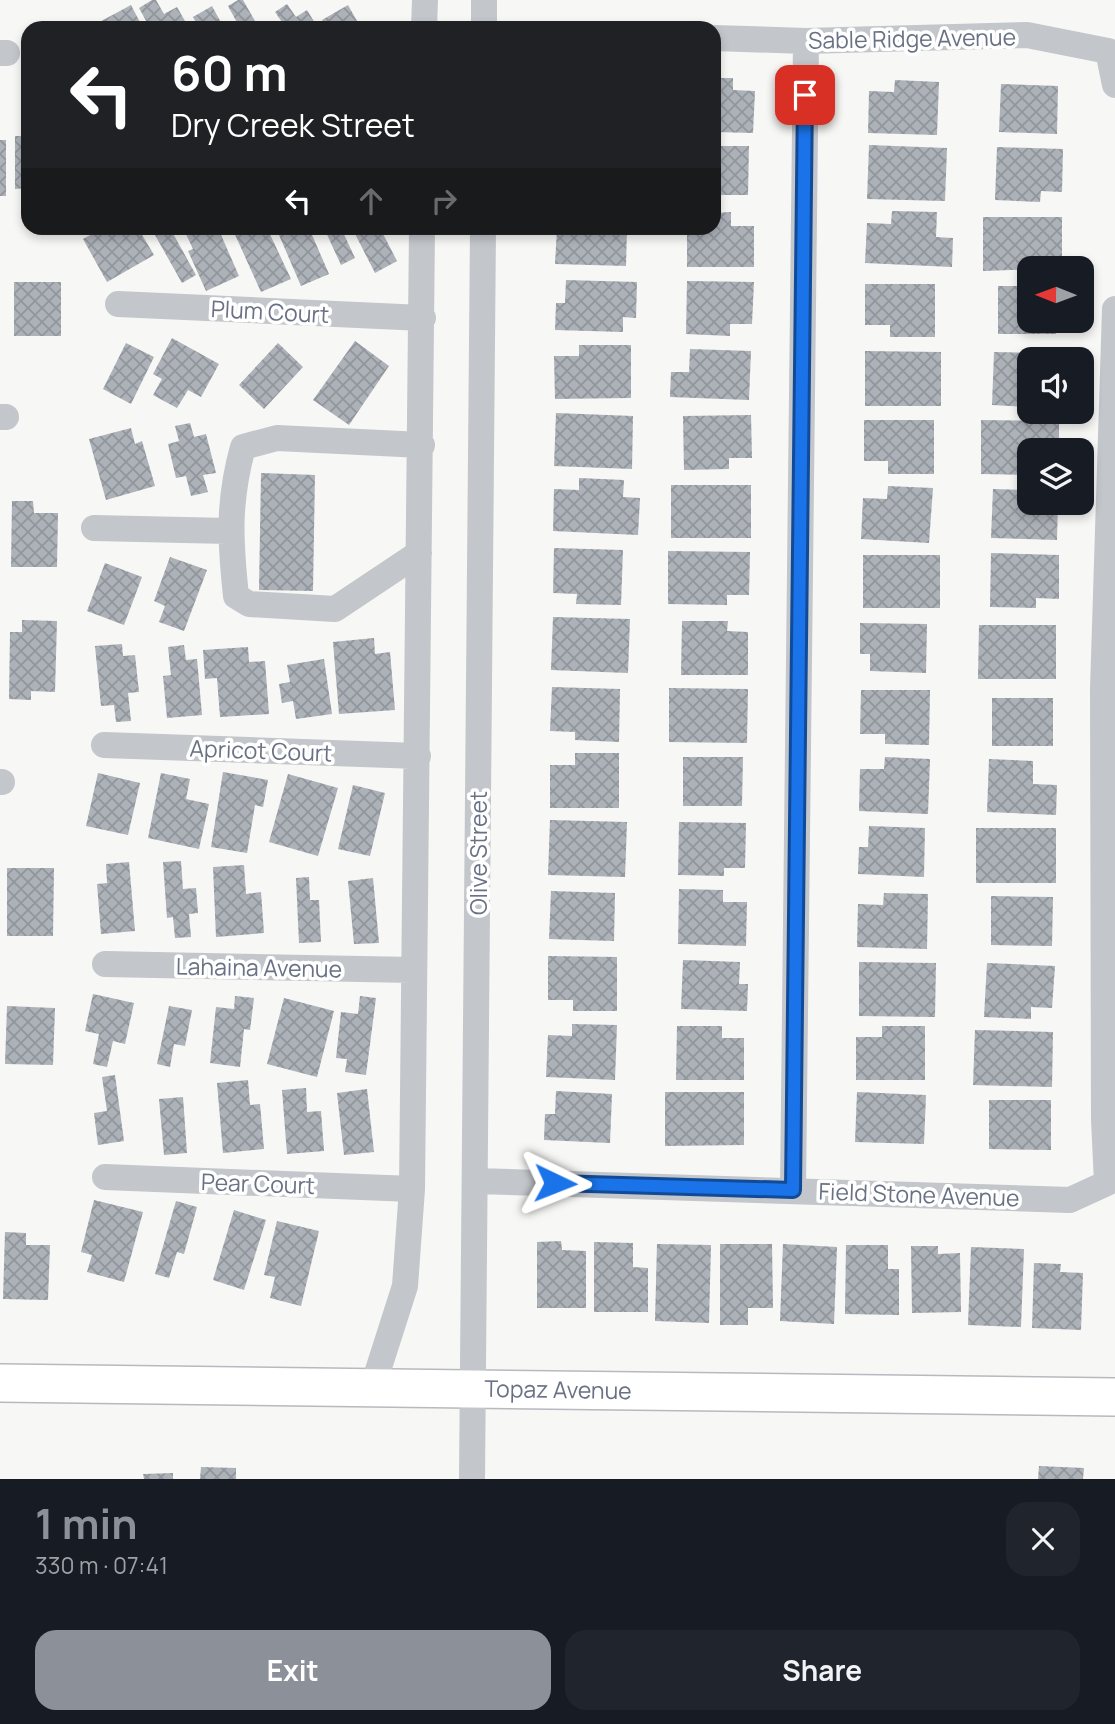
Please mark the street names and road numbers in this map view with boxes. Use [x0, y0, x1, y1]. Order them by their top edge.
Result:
street label: Sable Ridge Avenue [808, 20, 1016, 56]
street label: Plum Court [210, 292, 330, 330]
street label: Apricot Court [189, 732, 333, 768]
street label: Olive Street [462, 791, 494, 915]
street label: Lahaina Avenue [176, 950, 342, 984]
street label: Pear Court [201, 1165, 315, 1201]
street label: Field Stone Avenue [818, 1175, 1020, 1213]
street label: Topaz Avenue [484, 1372, 632, 1406]

